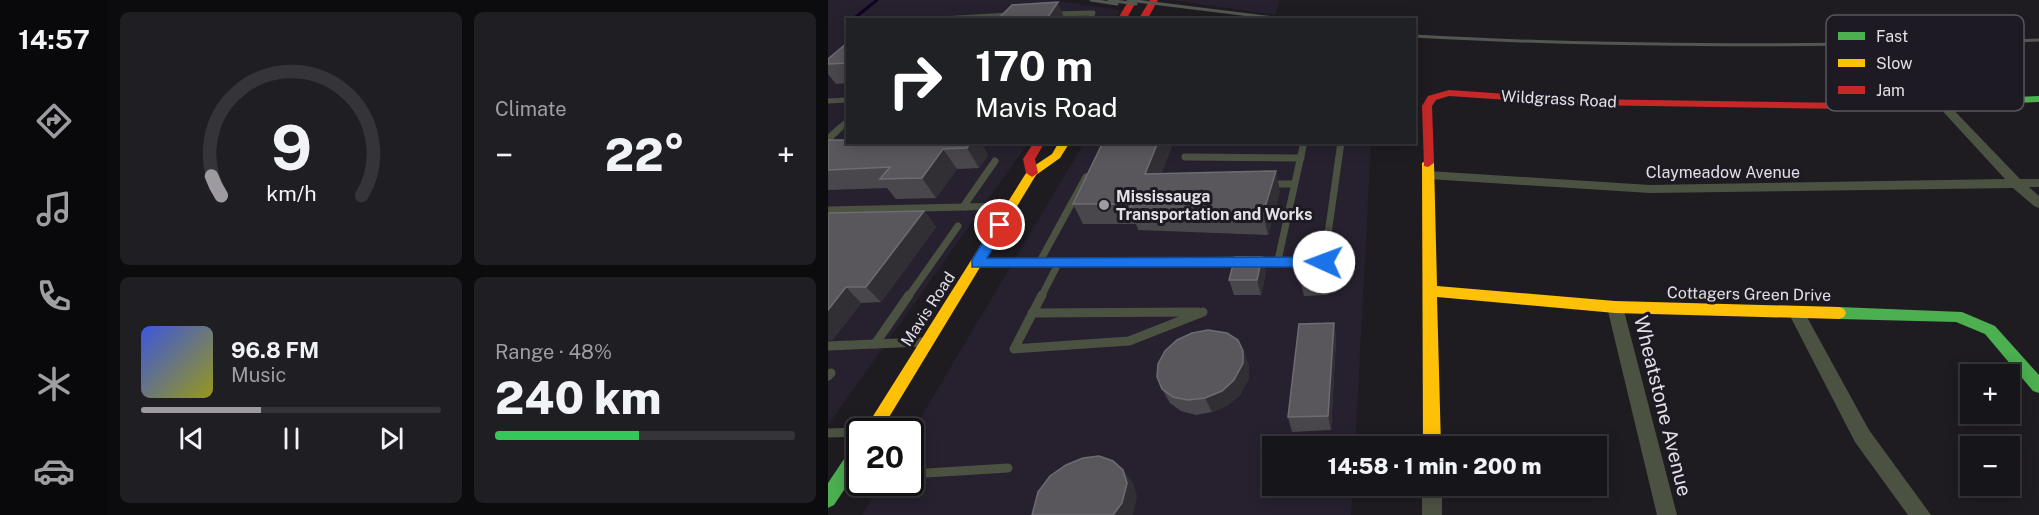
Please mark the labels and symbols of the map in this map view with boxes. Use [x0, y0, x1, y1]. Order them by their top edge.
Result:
legend [1826, 15, 2024, 111]
text: Fast [1876, 27, 1908, 46]
text: Slow [1876, 54, 1913, 73]
text: Jam [1876, 81, 1905, 100]
street label: Wildgrass Road [1501, 86, 1617, 112]
street label: Claymeadow Avenue [1646, 163, 1800, 182]
place label: Mississauga Transportation and Works [1116, 187, 1312, 224]
marker: Mississauga Transportation and Works [1097, 198, 1111, 212]
pin [974, 199, 1025, 250]
position arrow [1292, 230, 1356, 294]
street label: Mavis Road [897, 268, 959, 350]
street label: Cottagers Green Drive [1667, 283, 1831, 305]
street label: Wheatstone Avenue [1629, 313, 1697, 499]
speed limit sign: 20 [846, 418, 924, 496]

